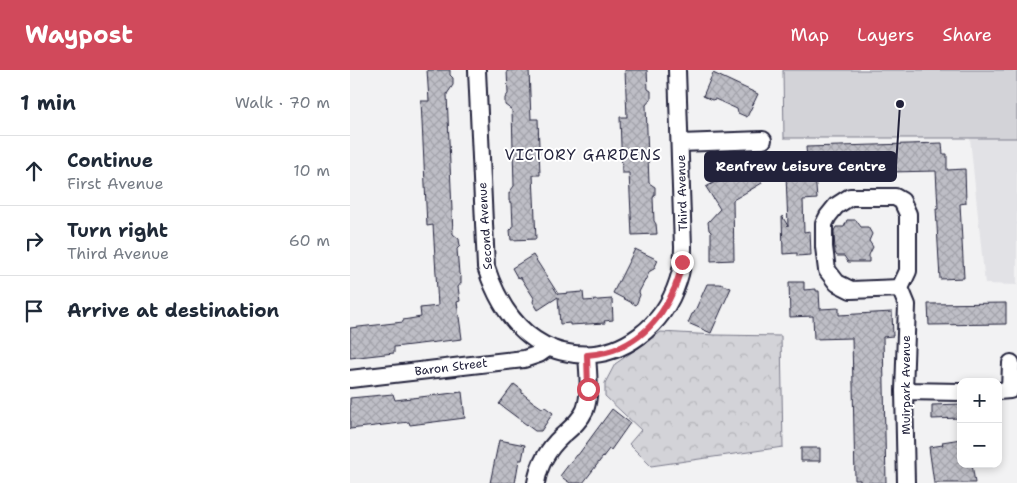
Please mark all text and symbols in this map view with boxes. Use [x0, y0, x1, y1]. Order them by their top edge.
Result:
text: Waypost [25, 19, 133, 51]
text: Map [791, 23, 829, 47]
text: Layers [857, 23, 914, 47]
text: Share [942, 23, 992, 47]
text: 1 min [20, 89, 76, 117]
text: Walk · 70 m [235, 92, 330, 113]
district label: VICTORY GARDENS [505, 145, 661, 165]
text: Continue [67, 148, 153, 173]
callout: Renfrew Leisure Centre [705, 152, 896, 181]
street label: Third Avenue [673, 154, 691, 232]
icon: ahead [20, 157, 48, 185]
text: Renfrew Leisure Centre [716, 157, 886, 175]
text: 10 m [293, 160, 330, 181]
text: First Avenue [67, 173, 163, 194]
street label: Second Avenue [474, 182, 496, 270]
text: Turn right [67, 218, 168, 243]
icon: right [20, 227, 48, 255]
text: 60 m [289, 230, 330, 251]
text: Third Avenue [67, 243, 169, 264]
route end [671, 251, 694, 274]
icon: arrive [20, 297, 48, 325]
text: Arrive at destination [67, 298, 279, 323]
street label: Muirpark Avenue [898, 335, 914, 435]
street label: Baron Street [414, 355, 488, 379]
route start [577, 378, 600, 401]
map controls [957, 378, 1002, 468]
button: + [957, 378, 1002, 423]
button: − [957, 423, 1002, 468]

